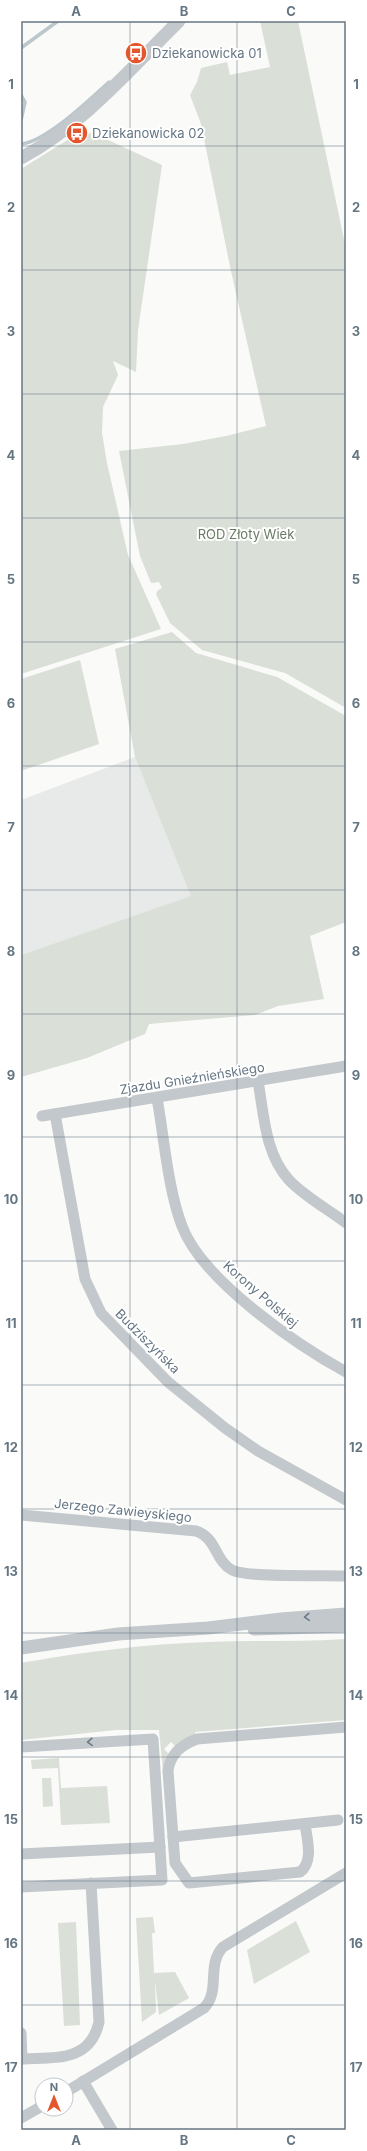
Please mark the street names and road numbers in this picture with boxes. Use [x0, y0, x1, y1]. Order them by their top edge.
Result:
street label: Zjazdu Gnieźnieńskiego [118, 1059, 266, 1097]
street label: Korony Polskiej [220, 1257, 302, 1331]
street label: Budziszyńska [112, 1305, 184, 1377]
street label: Jerzego Zawieyskiego [53, 1495, 193, 1525]

